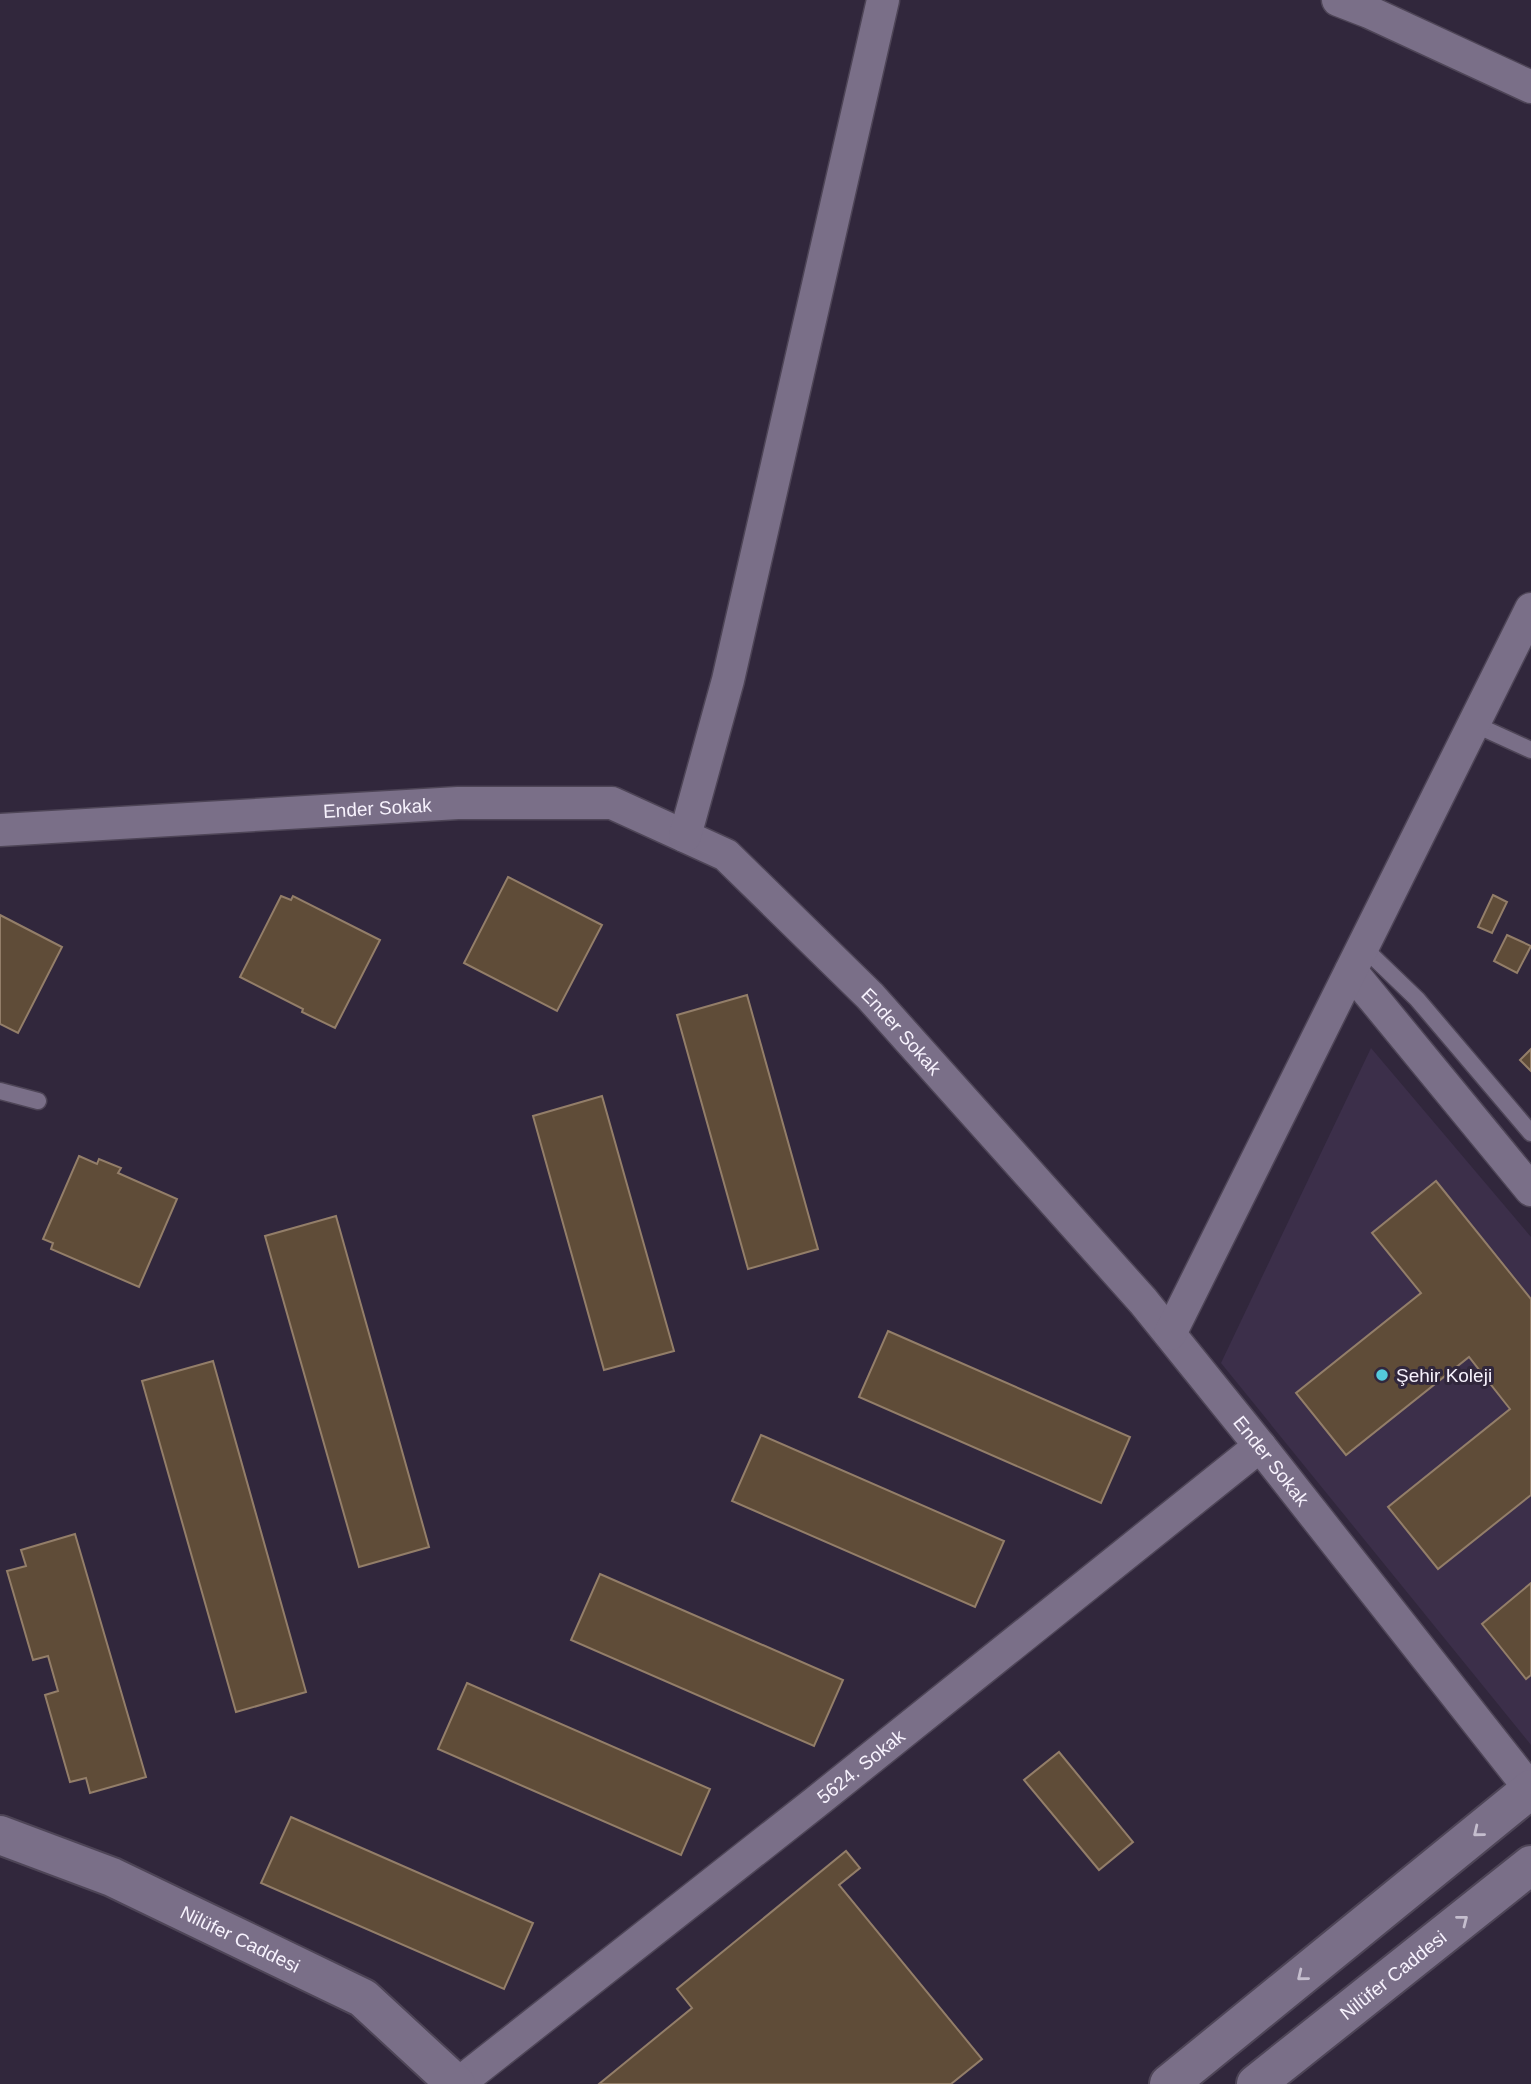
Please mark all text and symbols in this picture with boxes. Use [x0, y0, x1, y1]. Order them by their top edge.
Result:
street label: Ender Sokak [322, 794, 433, 821]
street label: Ender Sokak [858, 984, 946, 1079]
place label: Şehir Koleji [1396, 1365, 1492, 1386]
marker: Şehir Koleji [1374, 1367, 1390, 1383]
street label: Ender Sokak [1229, 1412, 1314, 1510]
street label: 5624. Sokak [813, 1725, 909, 1807]
one-way arrow [1474, 1824, 1486, 1837]
street label: Nilüfer Caddesi [177, 1901, 303, 1977]
one-way arrow [1455, 1915, 1467, 1928]
street label: Nilüfer Caddesi [1335, 1926, 1450, 2024]
one-way arrow [1297, 1968, 1310, 1980]

